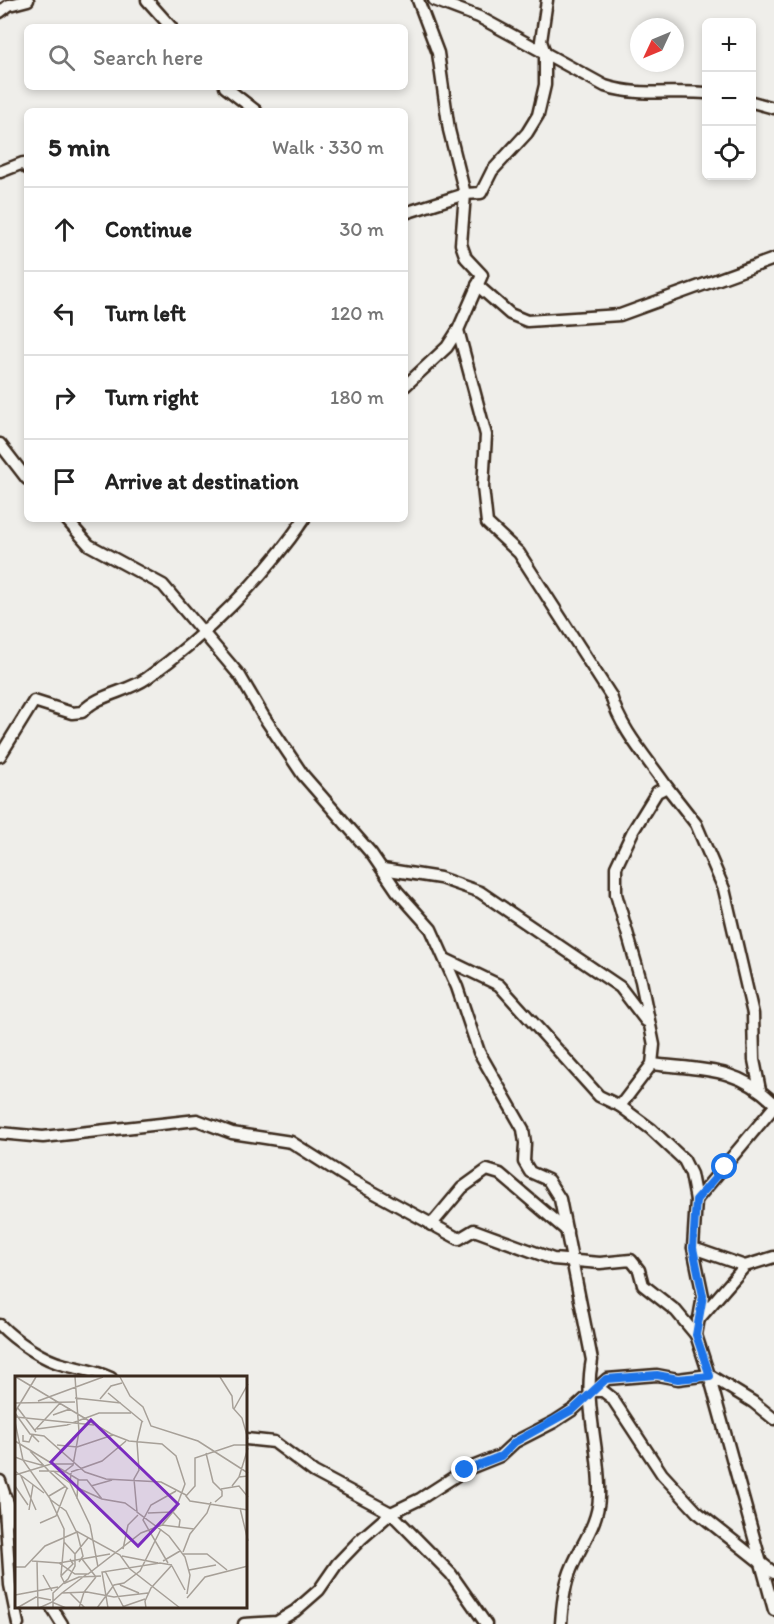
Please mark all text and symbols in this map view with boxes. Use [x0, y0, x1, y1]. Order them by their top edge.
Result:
north arrow [630, 18, 684, 72]
map controls [702, 18, 756, 180]
button: + [702, 18, 756, 72]
search box [24, 24, 408, 90]
icon: search [45, 41, 78, 74]
text: Search here [93, 44, 203, 71]
button: − [702, 72, 756, 126]
button: locate [702, 126, 756, 180]
text: 5 min [48, 131, 110, 163]
text: Walk · 330 m [272, 135, 384, 159]
icon: ahead [48, 213, 81, 246]
text: Continue [105, 216, 192, 243]
text: 30 m [339, 217, 384, 241]
icon: left [48, 297, 81, 330]
text: Turn left [105, 300, 186, 327]
text: 120 m [331, 301, 384, 325]
icon: right [48, 381, 81, 414]
text: Turn right [105, 384, 199, 411]
text: 180 m [330, 385, 384, 409]
icon: arrive [48, 465, 81, 498]
text: Arrive at destination [105, 468, 299, 495]
route start [711, 1153, 737, 1179]
inset map [15, 1376, 248, 1609]
route end [451, 1456, 477, 1482]

